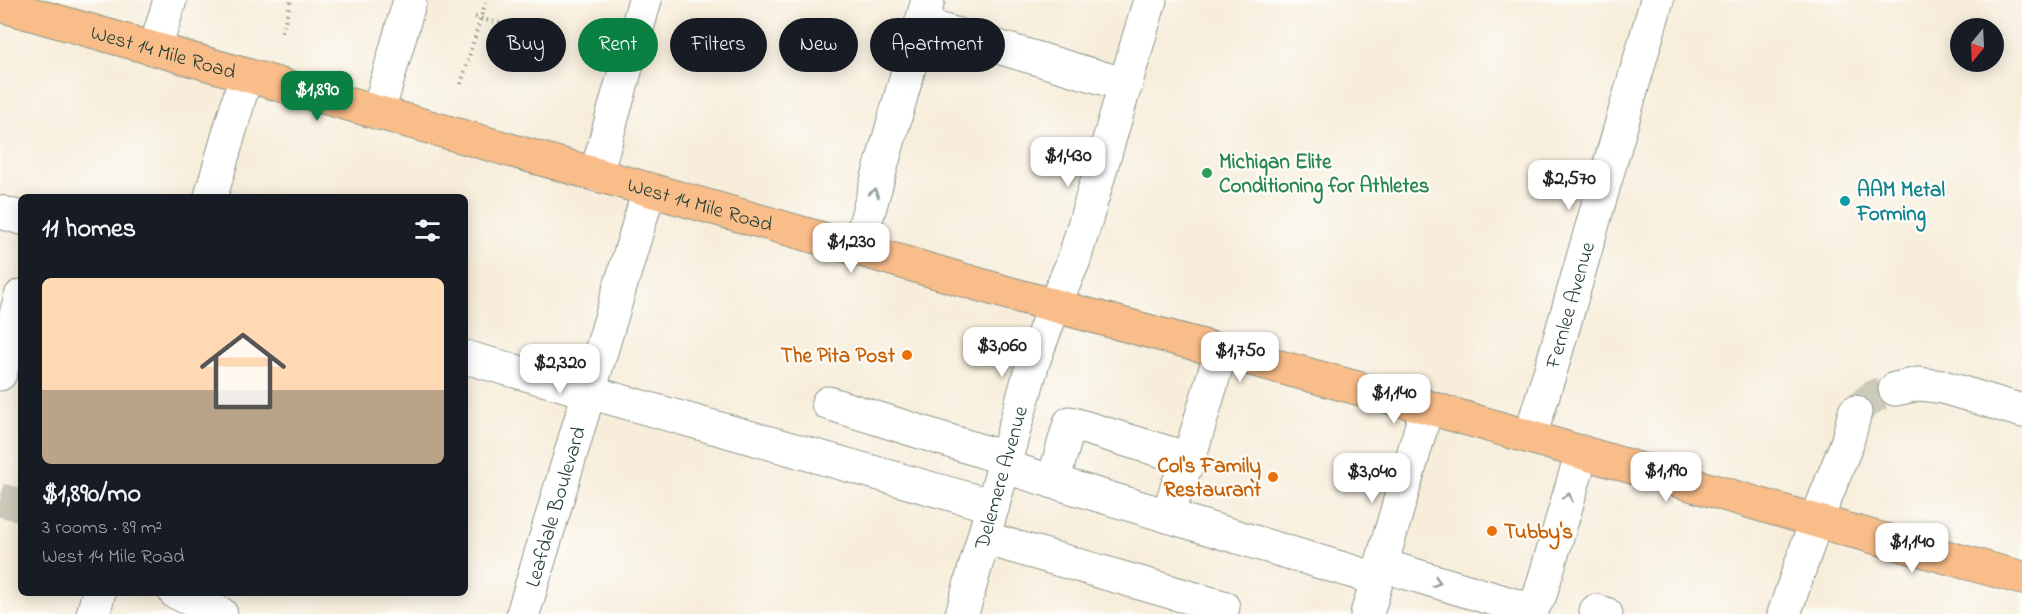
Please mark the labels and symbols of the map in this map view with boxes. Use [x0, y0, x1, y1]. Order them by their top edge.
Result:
north arrow [1950, 18, 2004, 72]
street label: West 14 Mile Road [87, 19, 239, 88]
pin: $1,890 [268, 71, 366, 122]
pin: $1,430 [1019, 137, 1117, 188]
place label: Michigan Elite Conditioning for Athletes [1219, 148, 1430, 204]
pin: $2,570 [1520, 160, 1618, 211]
marker: Michigan Elite Conditioning for Athletes [1200, 166, 1214, 180]
street label: West 14 Mile Road [624, 171, 776, 241]
place label: AAM Metal Forming [1856, 176, 1945, 232]
one-way arrow [867, 188, 880, 198]
marker: AAM Metal Forming [1838, 194, 1852, 208]
pin: $1,230 [802, 223, 900, 274]
street label: Fernlee Avenue [1539, 238, 1604, 373]
pin: $3,060 [953, 327, 1051, 378]
pin: $1,750 [1191, 332, 1289, 383]
place label: The Pita Post [780, 342, 896, 372]
pin: $2,320 [511, 344, 609, 395]
marker: The Pita Post [900, 348, 914, 362]
pin: $1,140 [1345, 374, 1443, 425]
street label: Delemere Avenue [968, 402, 1037, 554]
street label: Leafdale Boulevard [519, 423, 595, 591]
place label: Col's Family Restaurant [1157, 452, 1262, 506]
pin: $1,190 [1617, 452, 1715, 503]
pin: $3,040 [1323, 453, 1421, 504]
marker: Col's Family Restaurant [1266, 470, 1280, 484]
one-way arrow [1561, 492, 1573, 503]
place label: Tubby's [1504, 518, 1573, 550]
pin: $1,140 [1863, 523, 1961, 574]
marker: Tubby's [1485, 524, 1499, 538]
one-way arrow [1431, 575, 1442, 587]

